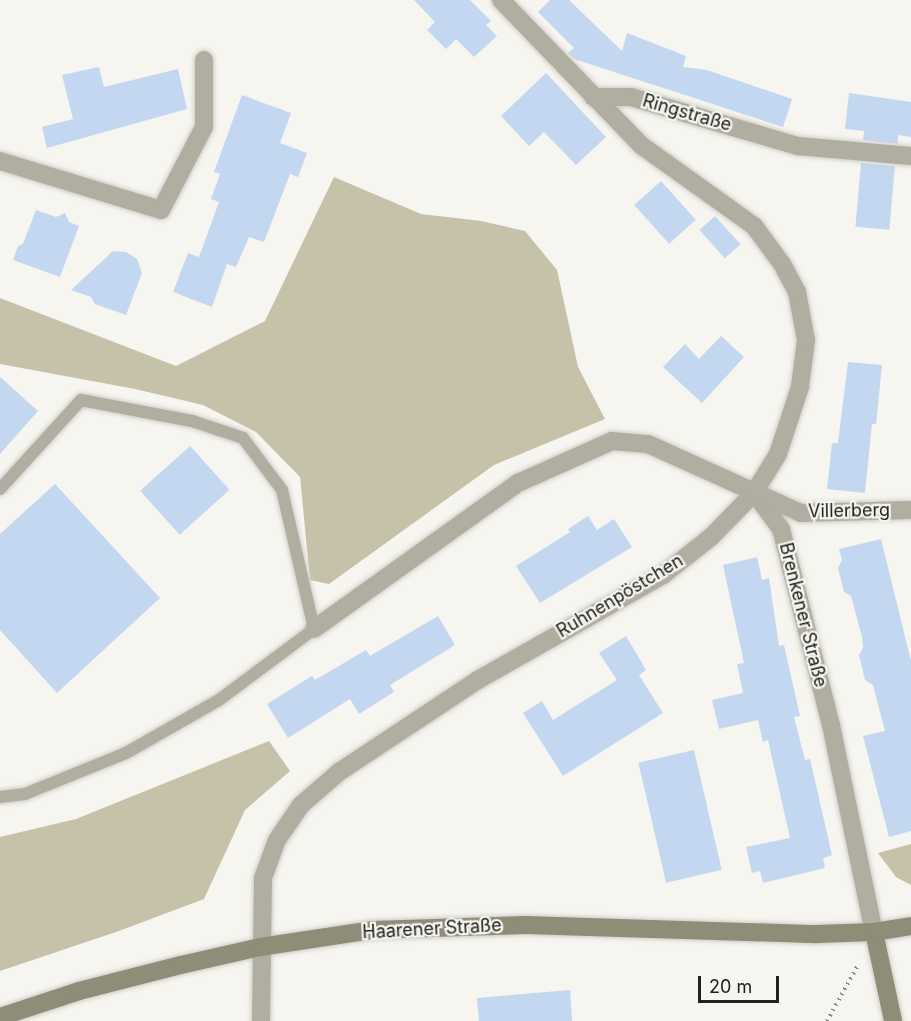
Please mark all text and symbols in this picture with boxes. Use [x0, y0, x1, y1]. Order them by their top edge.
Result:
street label: Ringstraße [640, 90, 734, 136]
street label: Villerberg [808, 499, 890, 523]
street label: Brenkener Straße [775, 540, 831, 690]
street label: Ruhnenpöstchen [553, 550, 687, 642]
street label: Haarener Straße [362, 915, 502, 943]
scale bar [701, 964, 782, 1002]
text: 20 m [709, 976, 752, 997]

